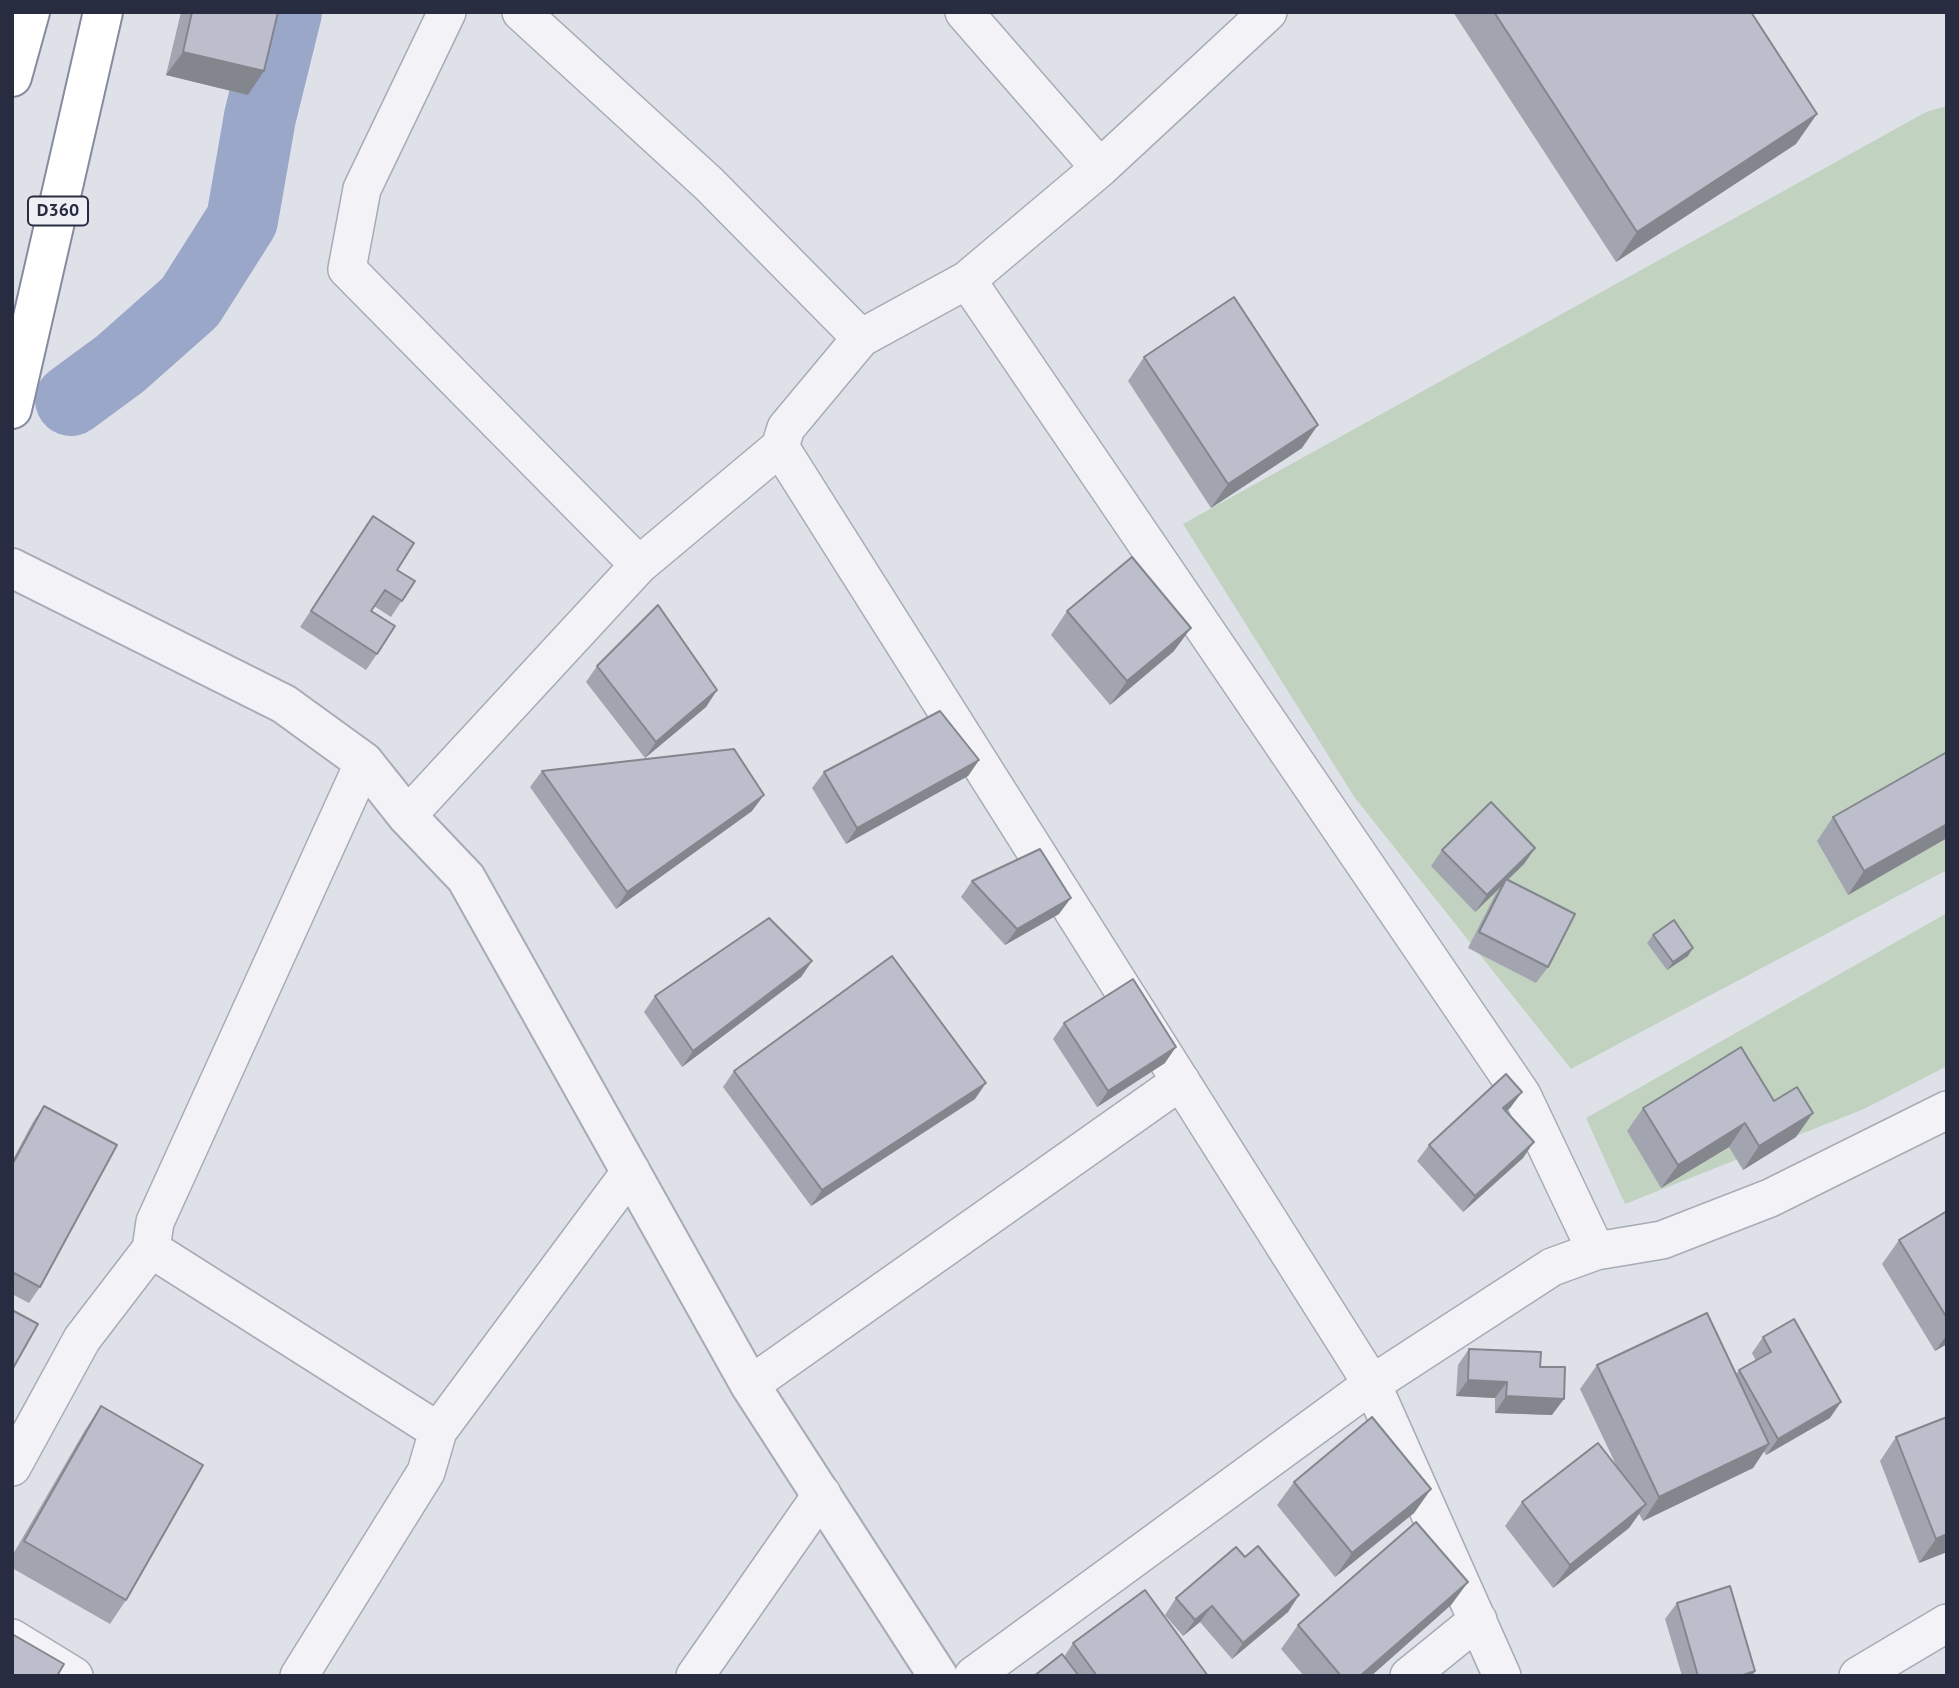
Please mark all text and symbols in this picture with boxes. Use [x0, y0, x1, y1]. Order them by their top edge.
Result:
road number: D360 [28, 196, 88, 226]

